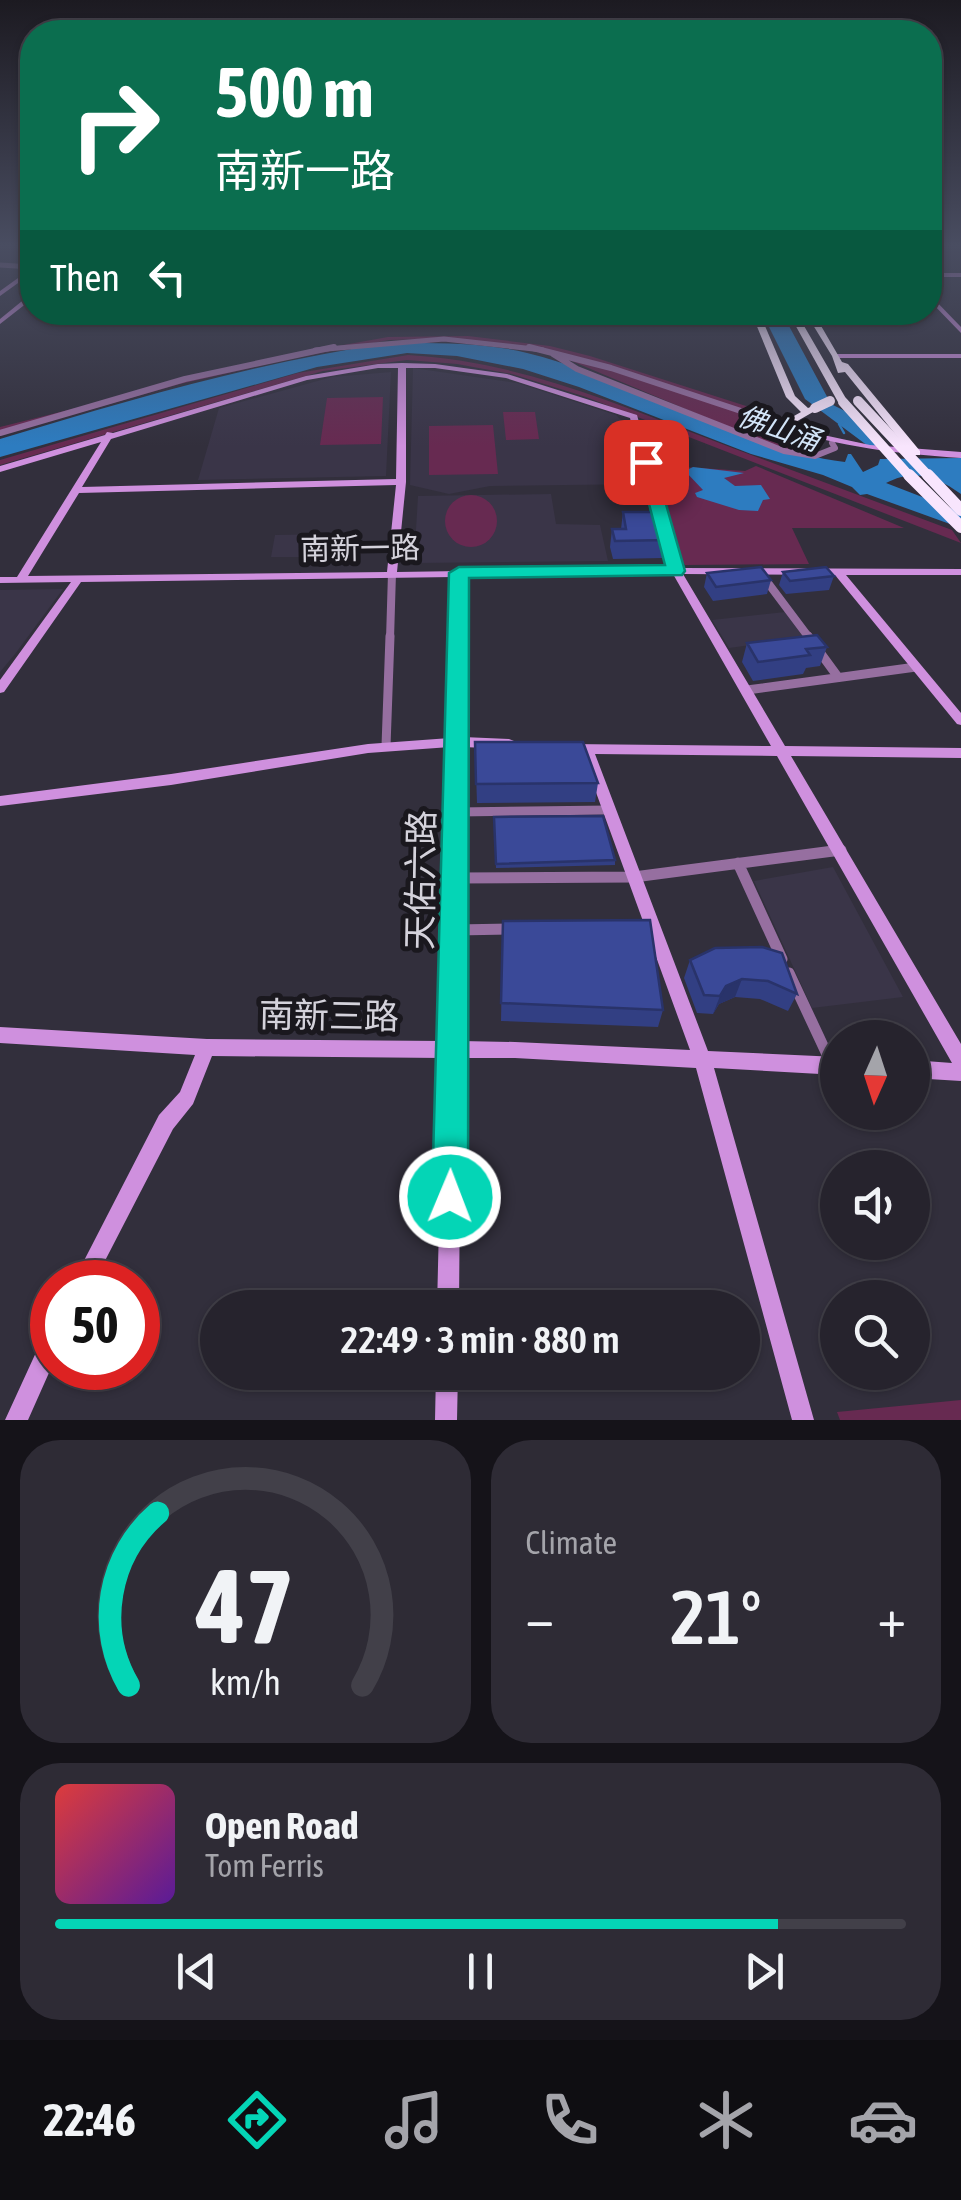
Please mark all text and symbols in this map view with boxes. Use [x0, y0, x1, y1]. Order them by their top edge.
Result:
text: 500 m [215, 52, 374, 132]
icon: right [50, 60, 180, 190]
text: 南新一路 [215, 145, 395, 197]
icon: left [140, 250, 195, 305]
text: Then [50, 256, 120, 299]
water label: 佛山涌 [734, 399, 827, 458]
pin [604, 420, 689, 505]
icon: arrive [619, 435, 674, 490]
street label: 南新一路 [300, 530, 420, 566]
street label: 天佑六路 [399, 810, 441, 950]
street label: 南新三路 [259, 994, 399, 1036]
north arrow [820, 1020, 930, 1130]
map controls [820, 1020, 930, 1390]
position arrow [398, 1145, 502, 1249]
button: sound [820, 1150, 930, 1260]
speed limit sign: 50 [30, 1260, 160, 1390]
button: search [820, 1280, 930, 1390]
text: 22:49 · 3 min · 880 m [340, 1318, 620, 1361]
text: Climate [526, 1524, 617, 1561]
text: 47 [195, 1546, 294, 1665]
text: 21° [670, 1574, 761, 1660]
text: − [526, 1586, 554, 1649]
text: + [877, 1586, 906, 1649]
text: km/h [210, 1662, 281, 1703]
text: Open Road [205, 1804, 359, 1847]
text: Tom Ferris [205, 1847, 324, 1884]
icon: previous [169, 1944, 224, 1999]
icon: pause [453, 1944, 508, 1999]
icon: next [737, 1944, 792, 1999]
icon: directions [222, 2085, 292, 2155]
icon: music [379, 2085, 449, 2155]
icon: phone [535, 2085, 605, 2155]
icon: climate [691, 2085, 761, 2155]
icon: car [848, 2085, 918, 2155]
text: 22:46 [43, 2094, 136, 2146]

